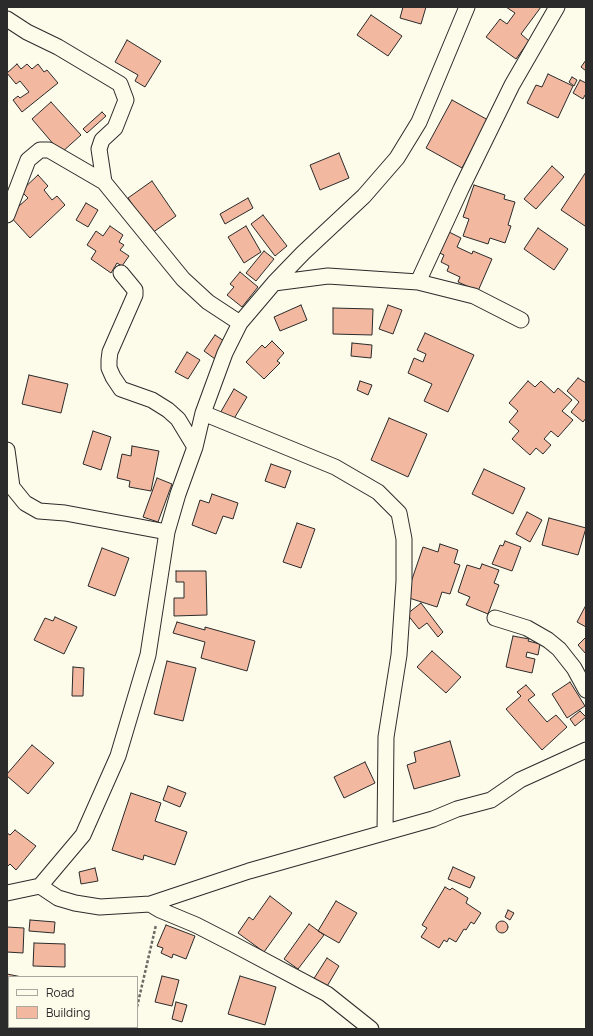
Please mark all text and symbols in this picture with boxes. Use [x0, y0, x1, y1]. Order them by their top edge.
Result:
legend [8, 976, 138, 1028]
text: Road [46, 984, 74, 1001]
text: Building [46, 1004, 90, 1021]

